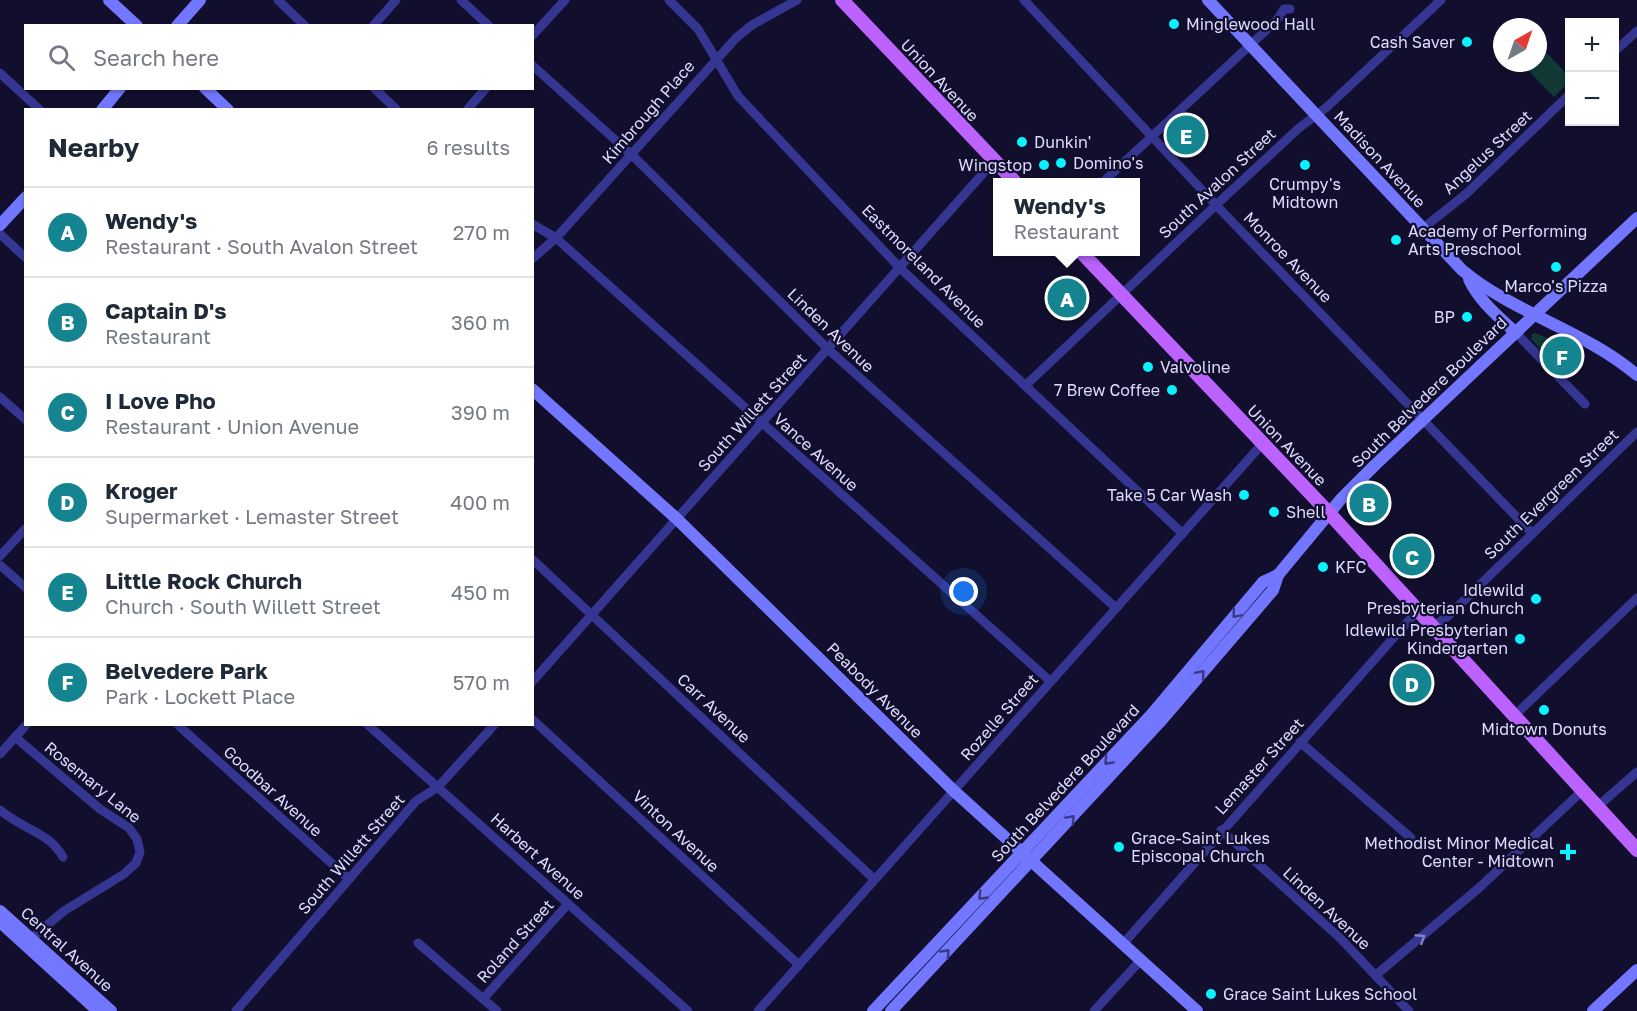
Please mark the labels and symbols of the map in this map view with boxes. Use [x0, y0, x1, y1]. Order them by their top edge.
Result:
place label: Minglewood Hall [1186, 14, 1315, 34]
marker: Minglewood Hall [1167, 17, 1181, 31]
north arrow [1493, 18, 1547, 72]
place label: Cash Saver [1370, 32, 1455, 52]
street label: Union Avenue [897, 35, 983, 125]
marker: Cash Saver [1460, 35, 1474, 49]
street label: Kimbrough Place [597, 56, 699, 168]
street label: Madison Avenue [1330, 106, 1430, 212]
street label: Angelus Street [1438, 106, 1536, 198]
pin: E [1166, 112, 1206, 158]
street label: South Avalon Street [1154, 124, 1280, 242]
place label: Dunkin' [1034, 132, 1091, 152]
marker: Dunkin' [1015, 135, 1029, 149]
place label: Domino's [1073, 153, 1144, 173]
place label: Wingstop [958, 155, 1032, 175]
marker: Domino's [1054, 156, 1068, 170]
marker: Wingstop [1037, 158, 1051, 172]
marker: Crumpy's Midtown [1298, 158, 1312, 172]
place label: Crumpy's Midtown [1269, 174, 1341, 212]
street label: Eastmoreland Avenue [858, 200, 990, 332]
street label: Monroe Avenue [1240, 207, 1336, 307]
place label: Academy of Performing Arts Preschool [1408, 221, 1587, 259]
marker: Academy of Performing Arts Preschool [1389, 233, 1403, 247]
marker: Marco's Pizza [1549, 260, 1563, 274]
pin: A [1048, 276, 1086, 320]
place label: Marco's Pizza [1504, 276, 1608, 296]
street label: Linden Avenue [784, 284, 878, 376]
place label: BP [1434, 307, 1455, 327]
marker: BP [1460, 310, 1474, 324]
street label: South Belvedere Boulevard [1347, 312, 1511, 472]
pin: F [1542, 334, 1582, 378]
street label: South Willett Street [693, 349, 811, 475]
place label: Valvoline [1160, 357, 1230, 377]
marker: Valvoline [1141, 360, 1155, 374]
place label: 7 Brew Coffee [1054, 380, 1160, 400]
marker: 7 Brew Coffee [1165, 383, 1179, 397]
street label: Union Avenue [1243, 400, 1331, 490]
street label: Vance Avenue [770, 409, 862, 495]
street label: South Evergreen Street [1480, 425, 1622, 563]
pin: B [1350, 480, 1388, 526]
place label: Take 5 Car Wash [1107, 485, 1232, 505]
marker: Take 5 Car Wash [1237, 488, 1251, 502]
place label: Shell [1286, 502, 1326, 522]
marker: Shell [1267, 505, 1281, 519]
pin: C [1392, 534, 1432, 578]
place label: KFC [1335, 557, 1366, 577]
marker: KFC [1316, 560, 1330, 574]
your location [949, 577, 978, 606]
place label: Idlewild Presbyterian Church [1367, 580, 1524, 618]
marker: Idlewild Presbyterian Church [1529, 592, 1543, 606]
one-way arrow [1232, 607, 1243, 618]
place label: Idlewild Presbyterian Kindergarten [1345, 620, 1508, 658]
marker: Idlewild Presbyterian Kindergarten [1513, 632, 1527, 646]
street label: Peabody Avenue [823, 638, 927, 742]
pin: D [1392, 660, 1432, 706]
street label: Carr Avenue [673, 669, 755, 747]
street label: Rozelle Street [956, 670, 1042, 764]
one-way arrow [1194, 670, 1205, 681]
street label: South Belvedere Boulevard [987, 700, 1143, 866]
marker: Midtown Donuts [1537, 703, 1551, 717]
street label: Lemaster Street [1210, 714, 1308, 818]
place label: Midtown Donuts [1481, 719, 1607, 739]
street label: Rosemary Lane [41, 737, 145, 827]
street label: Goodbar Avenue [220, 741, 326, 841]
one-way arrow [1104, 754, 1115, 765]
street label: Vinton Avenue [629, 786, 723, 876]
street label: South Willett Street [293, 790, 409, 918]
street label: Harbert Avenue [487, 808, 589, 904]
one-way arrow [1064, 815, 1075, 826]
place label: Grace-Saint Lukes Episcopal Church [1131, 828, 1270, 866]
place label: Methodist Minor Medical Center - Midtown [1364, 833, 1554, 871]
marker: Grace-Saint Lukes Episcopal Church [1112, 840, 1126, 854]
marker: Methodist Minor Medical Center - Midtown [1559, 843, 1577, 861]
street label: Linden Avenue [1279, 862, 1375, 954]
one-way arrow [978, 888, 989, 899]
street label: Roland Street [472, 895, 558, 987]
street label: Central Avenue [17, 902, 117, 996]
one-way arrow [1414, 934, 1425, 945]
one-way arrow [939, 950, 950, 960]
place label: Grace Saint Lukes School [1223, 984, 1417, 1004]
marker: Grace Saint Lukes School [1204, 987, 1218, 1001]

